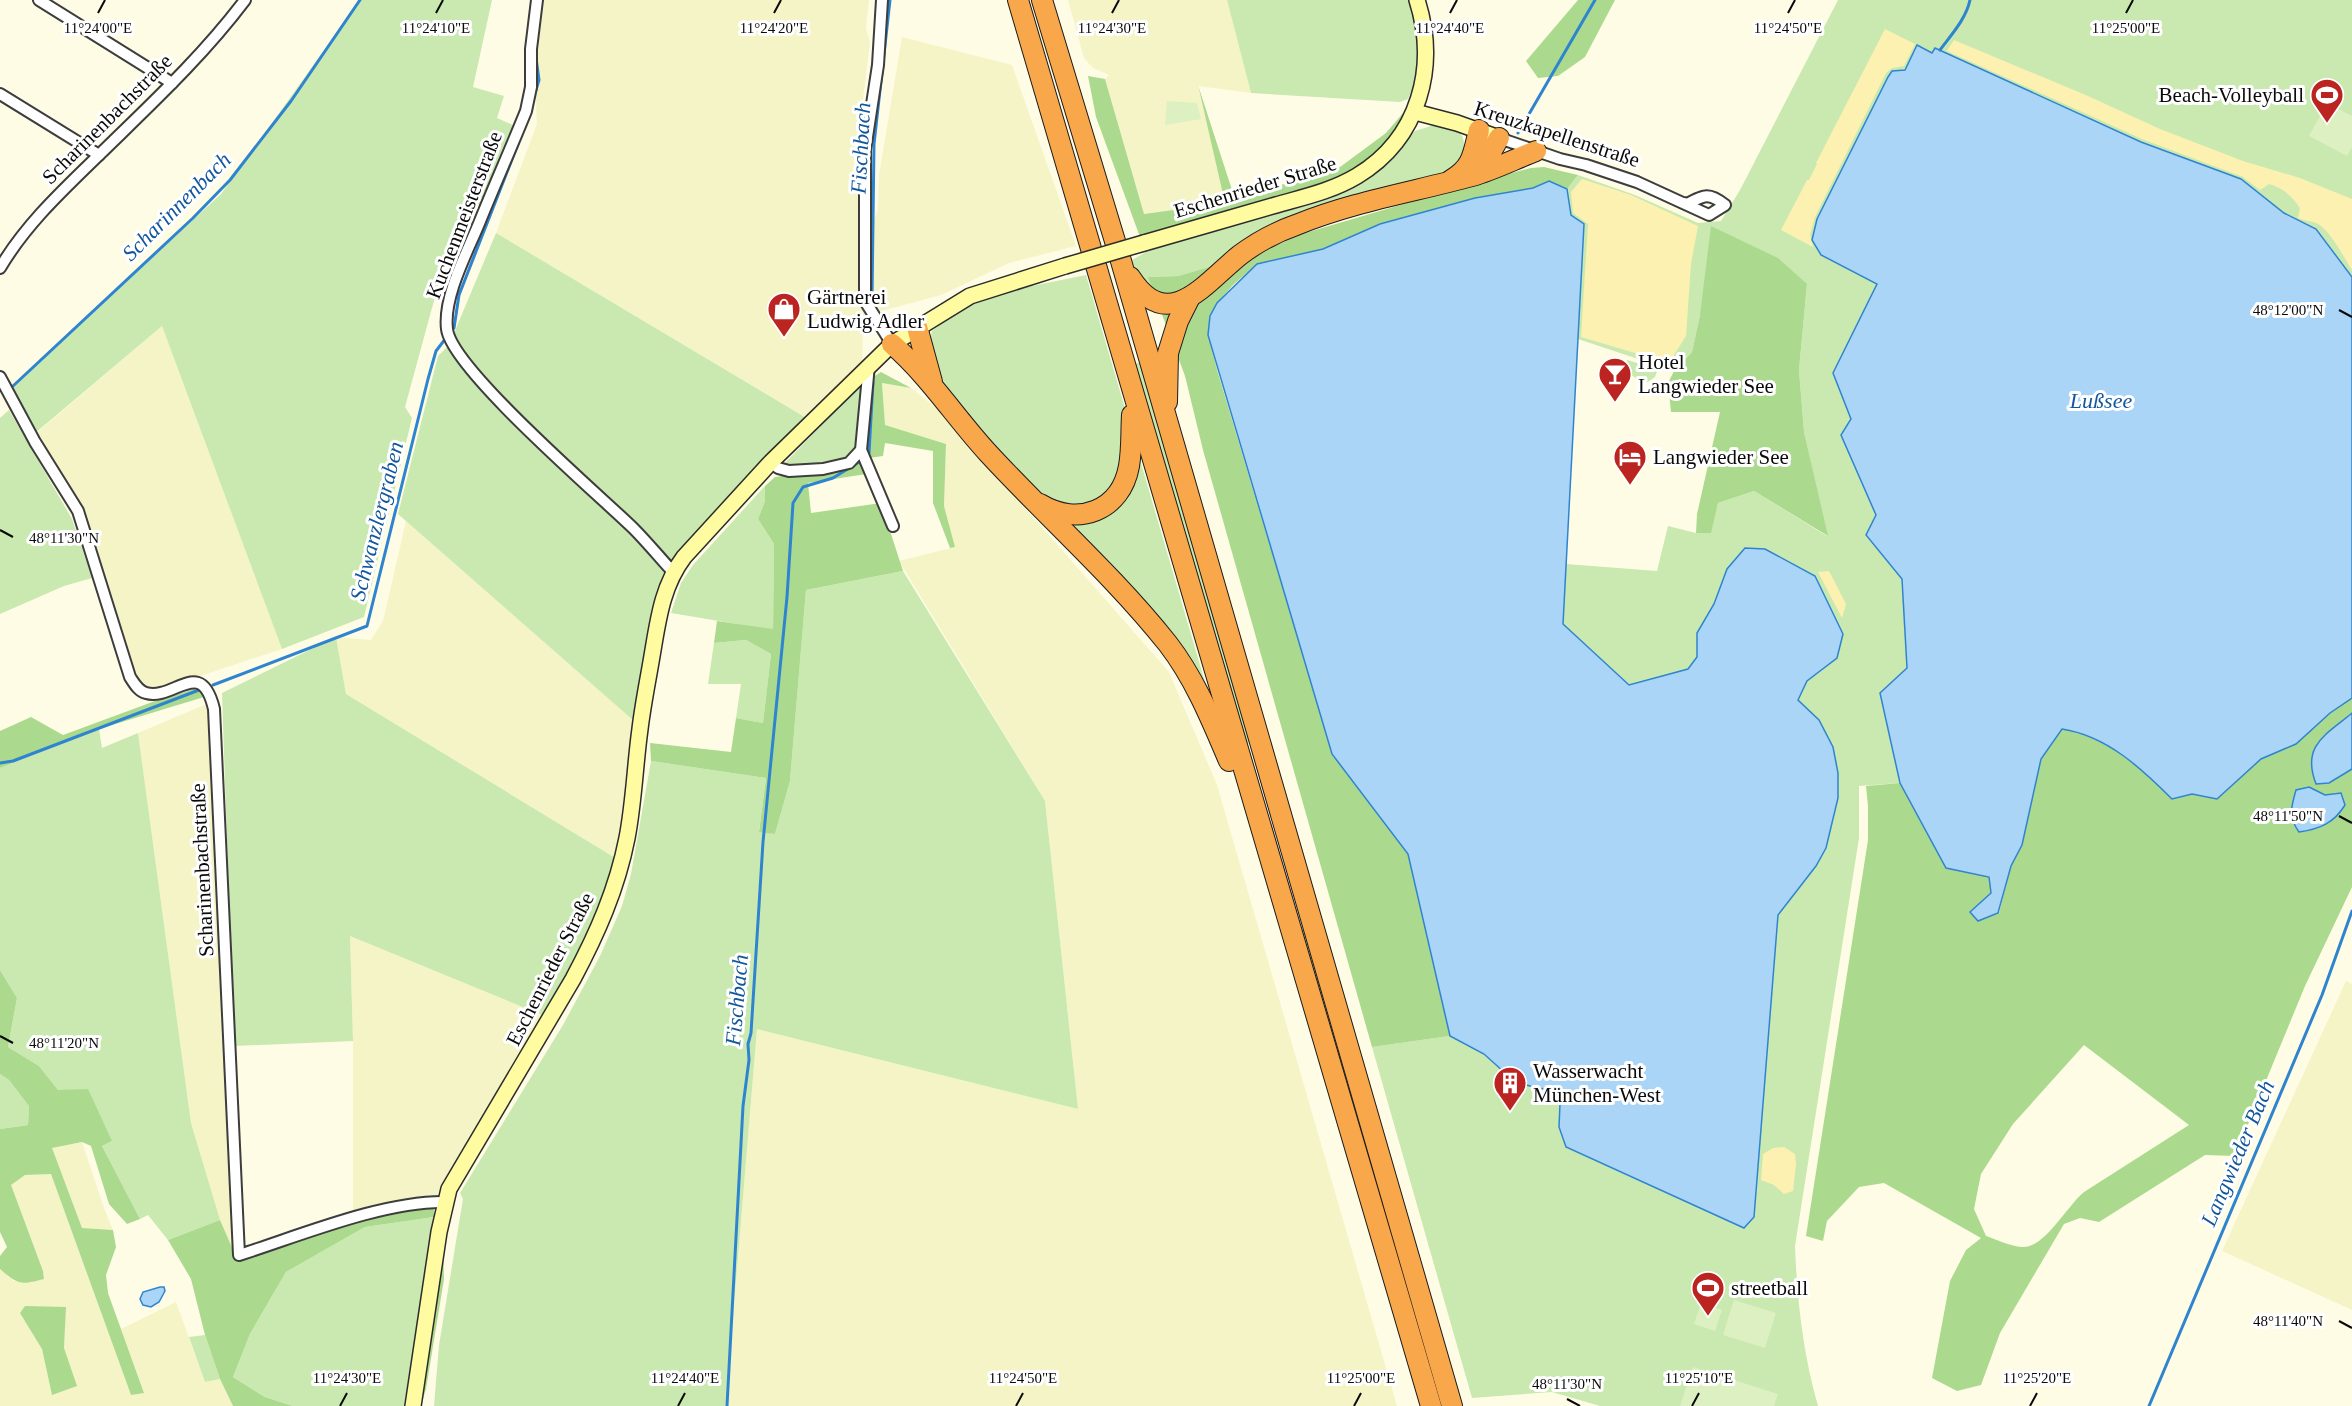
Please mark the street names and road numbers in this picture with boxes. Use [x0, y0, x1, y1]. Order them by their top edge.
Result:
street label: Scharinenbachstraße [37, 49, 177, 189]
street label: Kreuzkapellenstraße [1471, 96, 1643, 172]
street label: Kuchenmeisterstraße [421, 128, 507, 302]
street label: Eschenrieder Straße [1171, 151, 1339, 223]
street label: Scharinenbachstraße [185, 783, 219, 957]
street label: Eschenrieder Straße [501, 888, 599, 1050]

